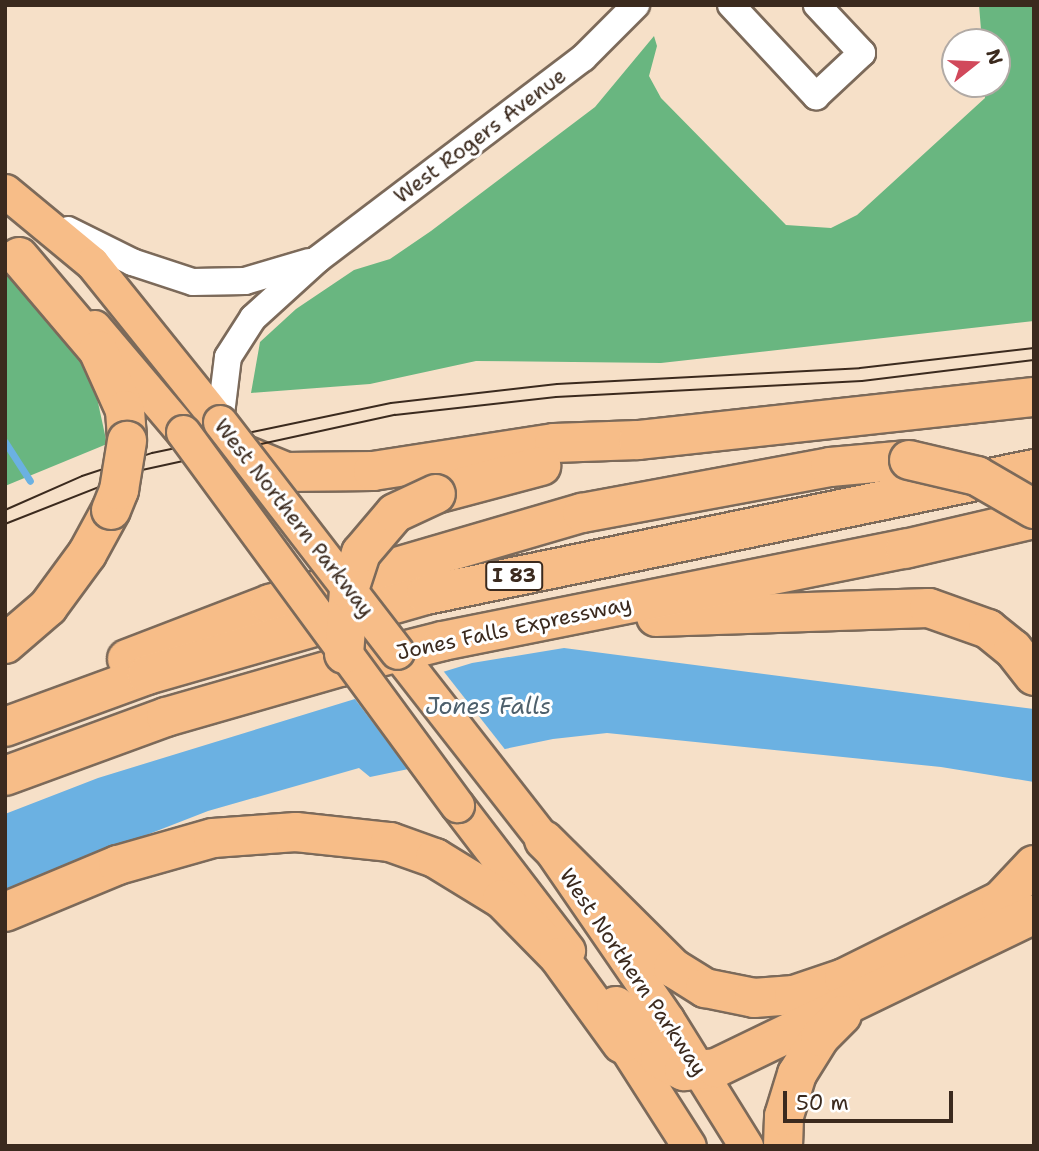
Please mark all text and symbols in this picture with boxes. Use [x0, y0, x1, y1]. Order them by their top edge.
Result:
north arrow [941, 28, 1011, 98]
text: N [980, 46, 1009, 68]
street label: West Rogers Avenue [389, 63, 571, 209]
street label: West Northern Parkway [209, 414, 379, 622]
road number: I 83 [484, 561, 544, 592]
street label: Jones Falls Expressway [394, 591, 634, 665]
water label: Jones Falls [425, 692, 551, 720]
street label: West Northern Parkway [554, 864, 712, 1080]
scale bar [787, 1078, 957, 1122]
text: 50 m [796, 1089, 849, 1117]

